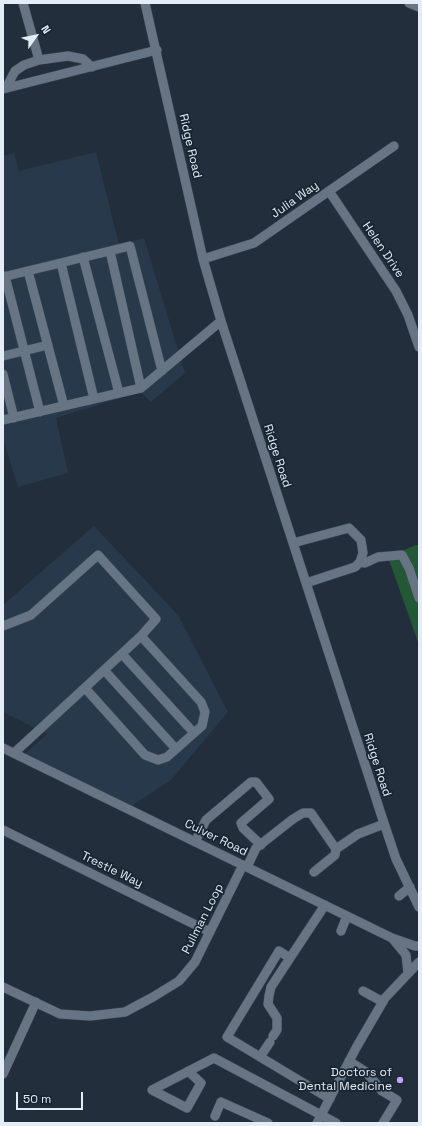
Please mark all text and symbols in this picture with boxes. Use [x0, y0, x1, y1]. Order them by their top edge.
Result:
north arrow [16, 16, 56, 56]
text: N [38, 23, 54, 36]
street label: Ridge Road [176, 112, 204, 180]
street label: Julia Way [269, 178, 321, 222]
street label: Helen Drive [359, 219, 407, 281]
street label: Ridge Road [260, 423, 294, 489]
street label: Ridge Road [360, 732, 394, 798]
street label: Culver Road [182, 817, 250, 859]
street label: Trestle Way [79, 849, 145, 891]
street label: Pullman Loop [179, 881, 227, 957]
place label: Doctors of Dental Medicine [299, 1066, 392, 1094]
marker: Doctors of Dental Medicine [395, 1075, 405, 1085]
scale bar [18, 1084, 85, 1110]
text: 50 m [23, 1091, 51, 1107]

